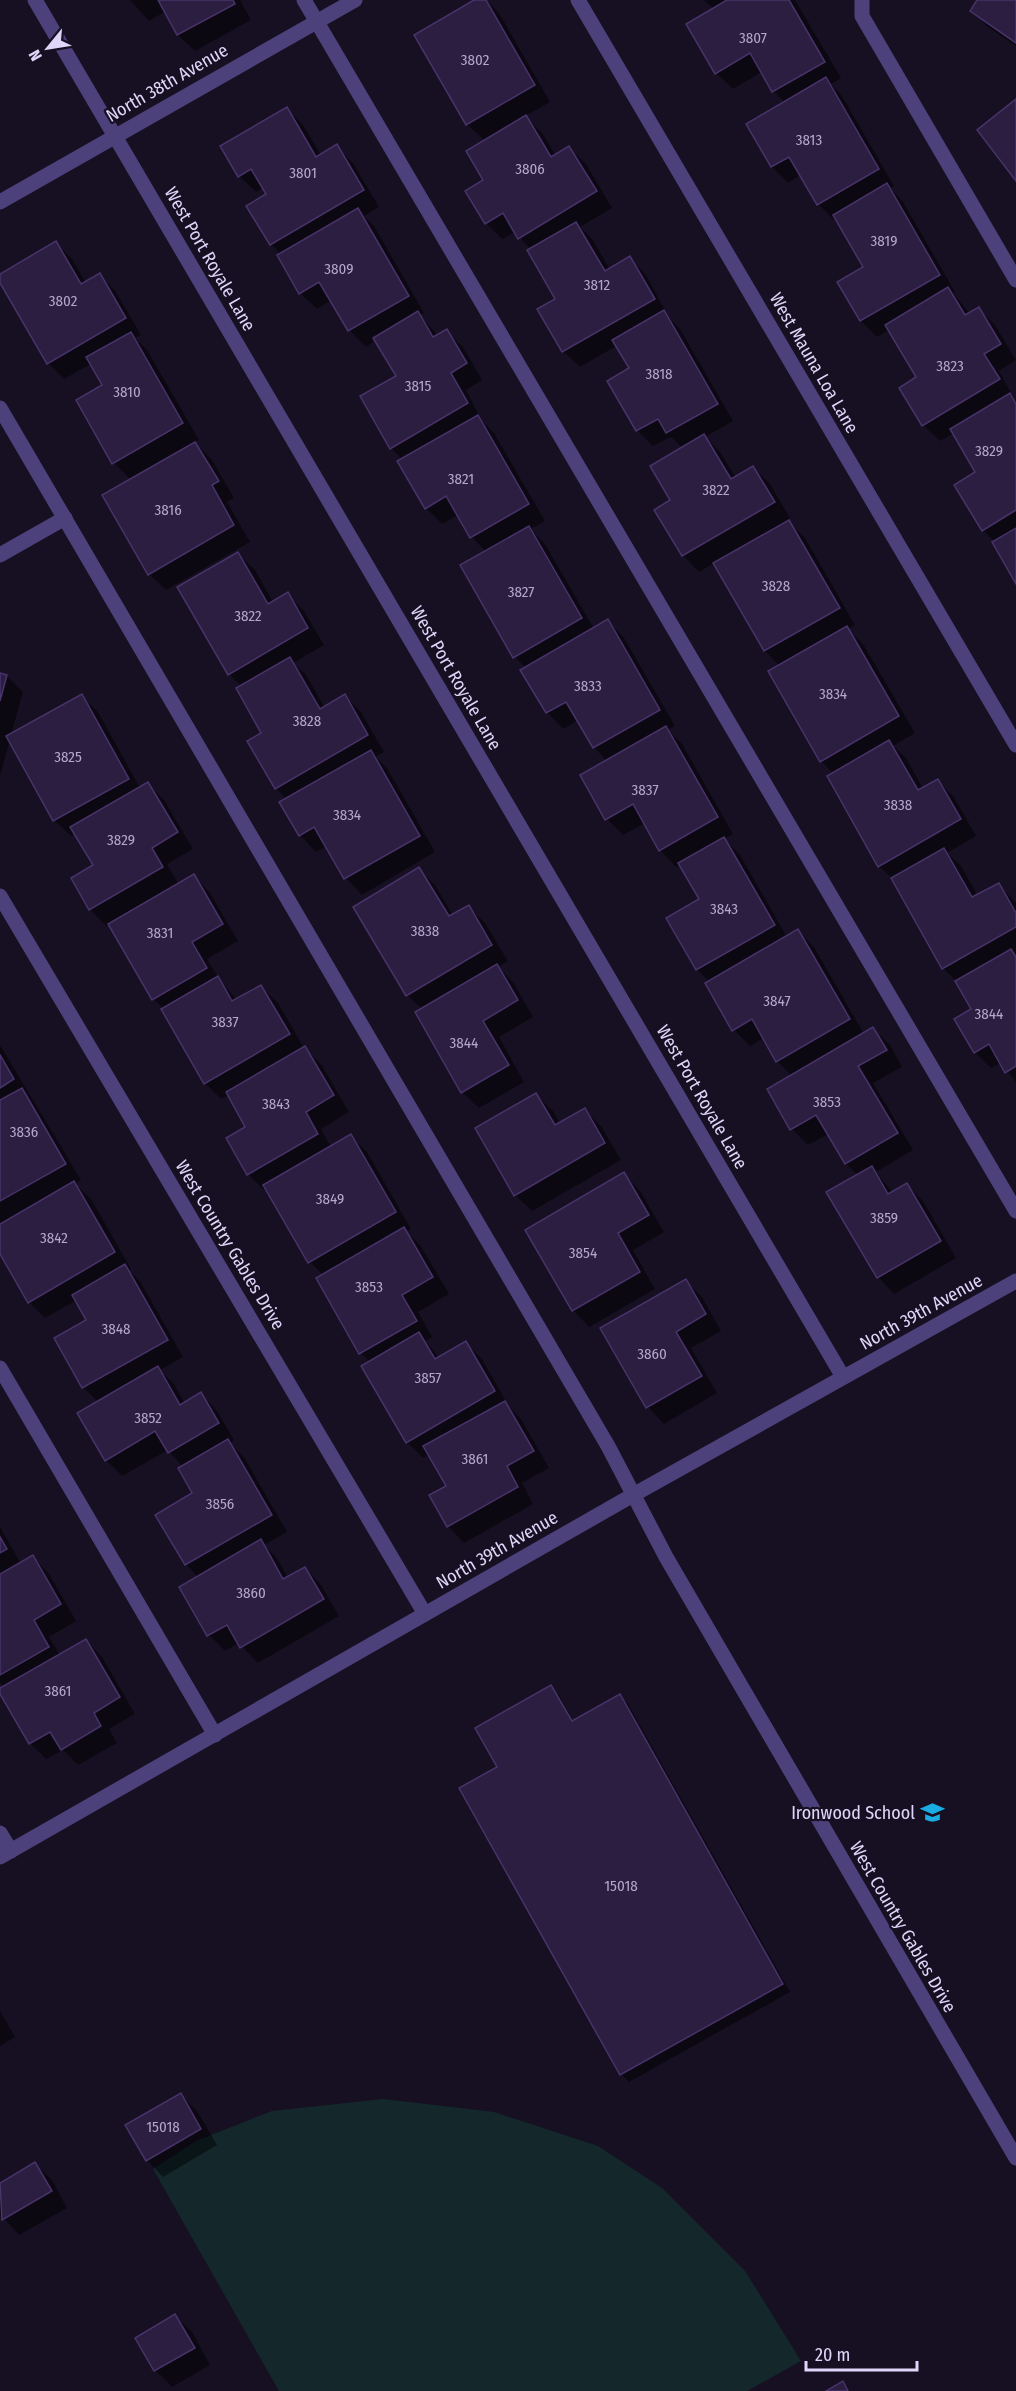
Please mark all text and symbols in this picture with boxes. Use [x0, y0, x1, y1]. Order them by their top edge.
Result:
north arrow [18, 18, 78, 78]
house number: 3807 [739, 29, 767, 47]
street label: North 38th Avenue [102, 39, 232, 127]
text: N [25, 46, 46, 64]
house number: 3802 [461, 51, 490, 69]
house number: 3813 [796, 131, 822, 149]
house number: 3806 [515, 160, 545, 178]
house number: 3801 [289, 164, 317, 182]
street label: West Port Royale Lane [160, 183, 260, 335]
house number: 3819 [870, 232, 898, 250]
house number: 3809 [324, 260, 354, 278]
house number: 3812 [584, 276, 611, 294]
street label: West Mauna Loa Lane [765, 289, 863, 437]
house number: 3802 [49, 292, 78, 310]
house number: 3823 [936, 357, 964, 375]
house number: 3818 [645, 365, 673, 383]
house number: 3815 [405, 377, 431, 395]
house number: 3810 [113, 383, 141, 401]
house number: 3829 [975, 442, 1003, 460]
house number: 3821 [448, 470, 474, 488]
house number: 3822 [702, 481, 730, 499]
house number: 3816 [154, 501, 182, 519]
house number: 3828 [762, 577, 790, 595]
house number: 3827 [508, 583, 534, 601]
street label: West Port Royale Lane [406, 602, 506, 754]
house number: 3822 [234, 607, 262, 625]
house number: 3833 [574, 677, 602, 695]
house number: 3834 [819, 685, 847, 703]
house number: 3828 [293, 712, 321, 730]
house number: 3825 [54, 748, 82, 766]
house number: 3837 [631, 781, 659, 799]
house number: 3838 [884, 796, 912, 814]
house number: 3834 [333, 806, 361, 824]
house number: 3829 [107, 831, 135, 849]
house number: 3843 [710, 900, 738, 918]
house number: 3838 [411, 922, 439, 940]
house number: 3831 [147, 924, 173, 942]
house number: 3847 [763, 992, 791, 1010]
house number: 3844 [975, 1005, 1003, 1023]
house number: 3837 [211, 1013, 239, 1031]
street label: West Port Royale Lane [652, 1021, 752, 1173]
house number: 3844 [450, 1034, 478, 1052]
house number: 3853 [813, 1093, 841, 1111]
house number: 3843 [262, 1095, 290, 1113]
house number: 3836 [10, 1123, 38, 1141]
street label: West Country Gables Drive [171, 1156, 289, 1334]
house number: 3849 [316, 1190, 344, 1208]
house number: 3859 [870, 1209, 898, 1227]
house number: 3842 [40, 1229, 68, 1247]
house number: 3854 [569, 1244, 597, 1262]
street label: North 39th Avenue [856, 1269, 986, 1355]
house number: 3853 [355, 1278, 383, 1296]
house number: 3848 [101, 1320, 131, 1338]
house number: 3860 [637, 1345, 667, 1363]
house number: 3857 [415, 1369, 441, 1387]
house number: 3852 [134, 1409, 162, 1427]
house number: 3861 [462, 1450, 488, 1468]
house number: 3856 [206, 1495, 234, 1513]
street label: North 39th Avenue [432, 1506, 562, 1594]
house number: 3860 [236, 1584, 266, 1602]
house number: 3861 [45, 1682, 71, 1700]
school or university icon: Ironwood School [920, 1800, 946, 1826]
place label: Ironwood School [791, 1802, 915, 1824]
street label: West Country Gables Drive [845, 1838, 961, 2017]
house number: 15018 [604, 1877, 638, 1895]
house number: 15018 [146, 2118, 180, 2136]
scale bar [806, 2334, 917, 2372]
text: 20 m [815, 2344, 850, 2366]

